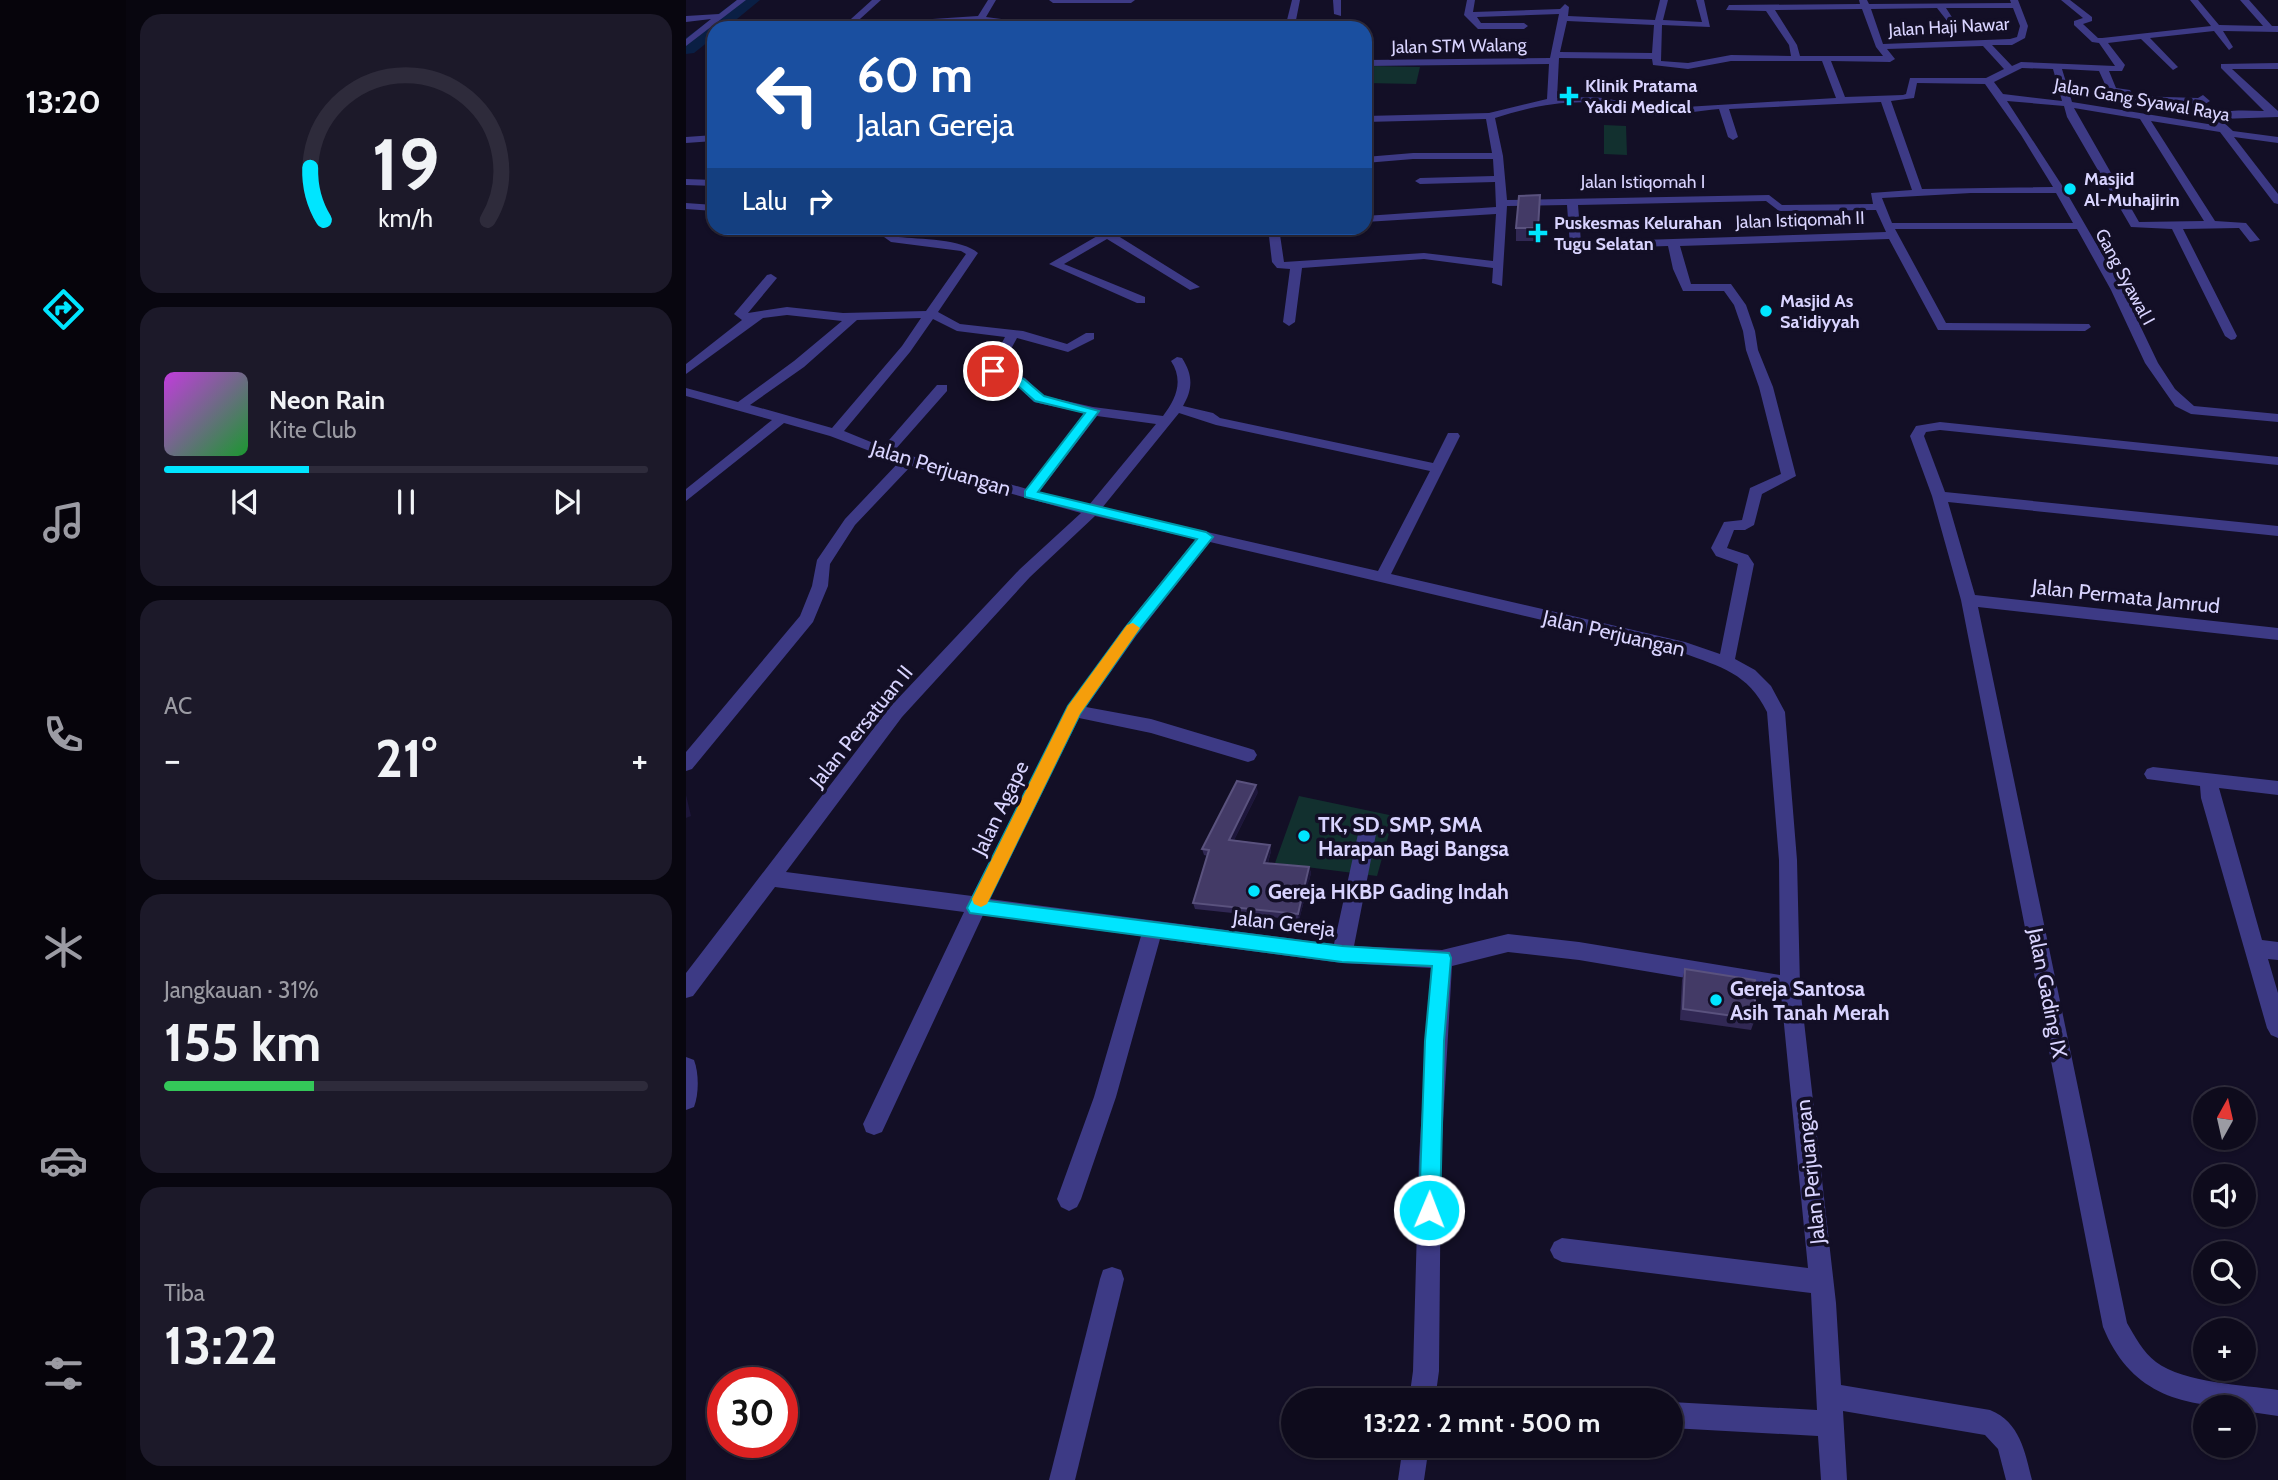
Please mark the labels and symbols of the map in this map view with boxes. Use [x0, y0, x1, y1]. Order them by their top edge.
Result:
street label: Jalan Haji Nawar [1887, 13, 2010, 41]
street label: Jalan STM Walang [1390, 34, 1528, 58]
street label: Jalan Gang Syawal Raya [2051, 74, 2232, 126]
place label: Klinik Pratama Yakdi Medical [1584, 75, 1697, 118]
marker: Klinik Pratama Yakdi Medical [1559, 86, 1579, 106]
place label: Masjid Al-Muhajirin [2084, 168, 2180, 211]
street label: Jalan Istiqomah I [1580, 171, 1705, 193]
marker: Masjid Al-Muhajirin [2062, 181, 2078, 197]
street label: Jalan Istiqomah II [1734, 207, 1865, 233]
place label: Puskesmas Kelurahan Tugu Selatan [1554, 212, 1722, 255]
marker: Puskesmas Kelurahan Tugu Selatan [1528, 223, 1548, 243]
street label: Gang Syawal I [2090, 225, 2160, 329]
place label: Masjid As Sa'idiyyah [1780, 290, 1860, 333]
marker: Masjid As Sa'idiyyah [1758, 303, 1774, 319]
pin [963, 341, 1023, 401]
street label: Jalan Perjuangan [867, 434, 1014, 502]
street label: Jalan Permata Jamrud [2030, 574, 2221, 618]
street label: Jalan Perjuangan [1539, 604, 1688, 663]
street label: Jalan Persatuan II [804, 660, 918, 793]
street label: Jalan Agape [966, 756, 1034, 860]
place label: TK, SD, SMP, SMA Harapan Bagi Bangsa [1318, 812, 1510, 861]
marker: TK, SD, SMP, SMA Harapan Bagi Bangsa [1296, 828, 1312, 844]
place label: Gereja HKBP Gading Indah [1268, 879, 1509, 904]
marker: Gereja HKBP Gading Indah [1246, 883, 1262, 899]
street label: Jalan Gereja [1230, 904, 1337, 943]
street label: Jalan Gading IX [2023, 925, 2073, 1061]
place label: Gereja Santosa Asih Tanah Merah [1730, 976, 1890, 1025]
marker: Gereja Santosa Asih Tanah Merah [1708, 992, 1724, 1008]
north arrow [2193, 1087, 2256, 1150]
street label: Jalan Perjuangan [1790, 1098, 1831, 1247]
position arrow [1392, 1173, 1466, 1247]
speed limit sign: 30 [707, 1367, 798, 1458]

